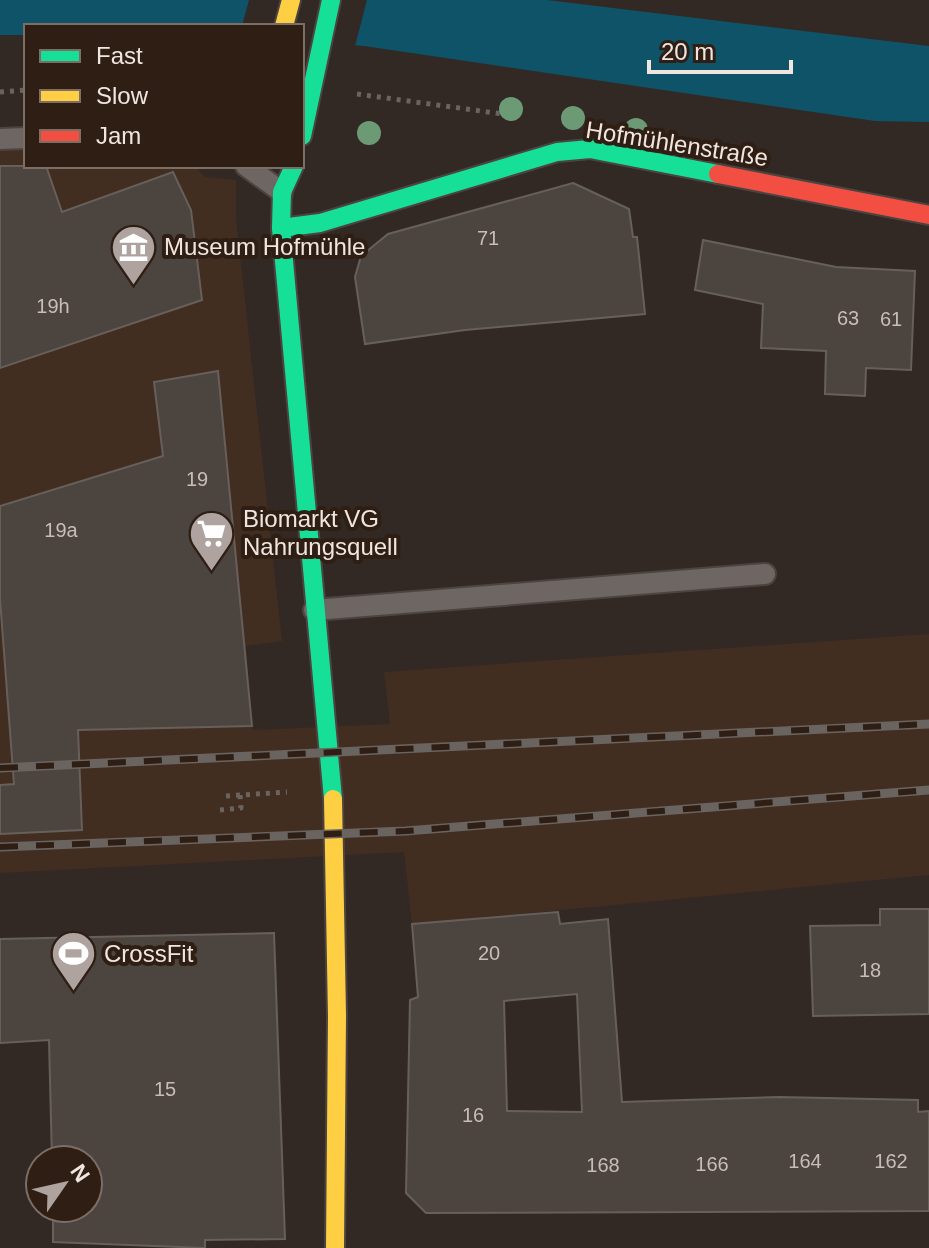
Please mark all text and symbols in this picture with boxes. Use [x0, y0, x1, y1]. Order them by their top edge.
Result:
legend [24, 24, 304, 168]
scale bar [649, 24, 791, 74]
text: 20 m [661, 38, 714, 65]
text: Fast [96, 42, 143, 69]
text: Slow [96, 82, 149, 109]
street label: Hofmühlenstraße [584, 116, 770, 171]
text: Jam [96, 122, 141, 149]
museum icon: Museum Hofmühle [109, 223, 157, 286]
house number: 71 [477, 227, 499, 249]
place label: Museum Hofmühle [164, 233, 365, 260]
house number: 19h [36, 295, 70, 317]
house number: 63 [837, 307, 859, 329]
house number: 61 [880, 308, 902, 330]
house number: 19 [186, 468, 208, 490]
place label: Biomarkt VG Nahrungsquell [243, 505, 398, 560]
supermarket icon: Biomarkt VG Nahrungsquell [188, 509, 236, 572]
house number: 19a [44, 519, 79, 541]
sports icon: CrossFit [49, 930, 97, 993]
place label: CrossFit [104, 940, 194, 967]
house number: 20 [478, 942, 500, 964]
house number: 18 [859, 959, 881, 981]
house number: 15 [154, 1078, 176, 1100]
house number: 16 [462, 1104, 484, 1126]
north arrow [24, 1144, 104, 1224]
house number: 164 [788, 1150, 822, 1172]
house number: 162 [874, 1150, 908, 1172]
house number: 166 [695, 1153, 729, 1175]
house number: 168 [586, 1154, 620, 1176]
text: N [65, 1160, 95, 1187]

